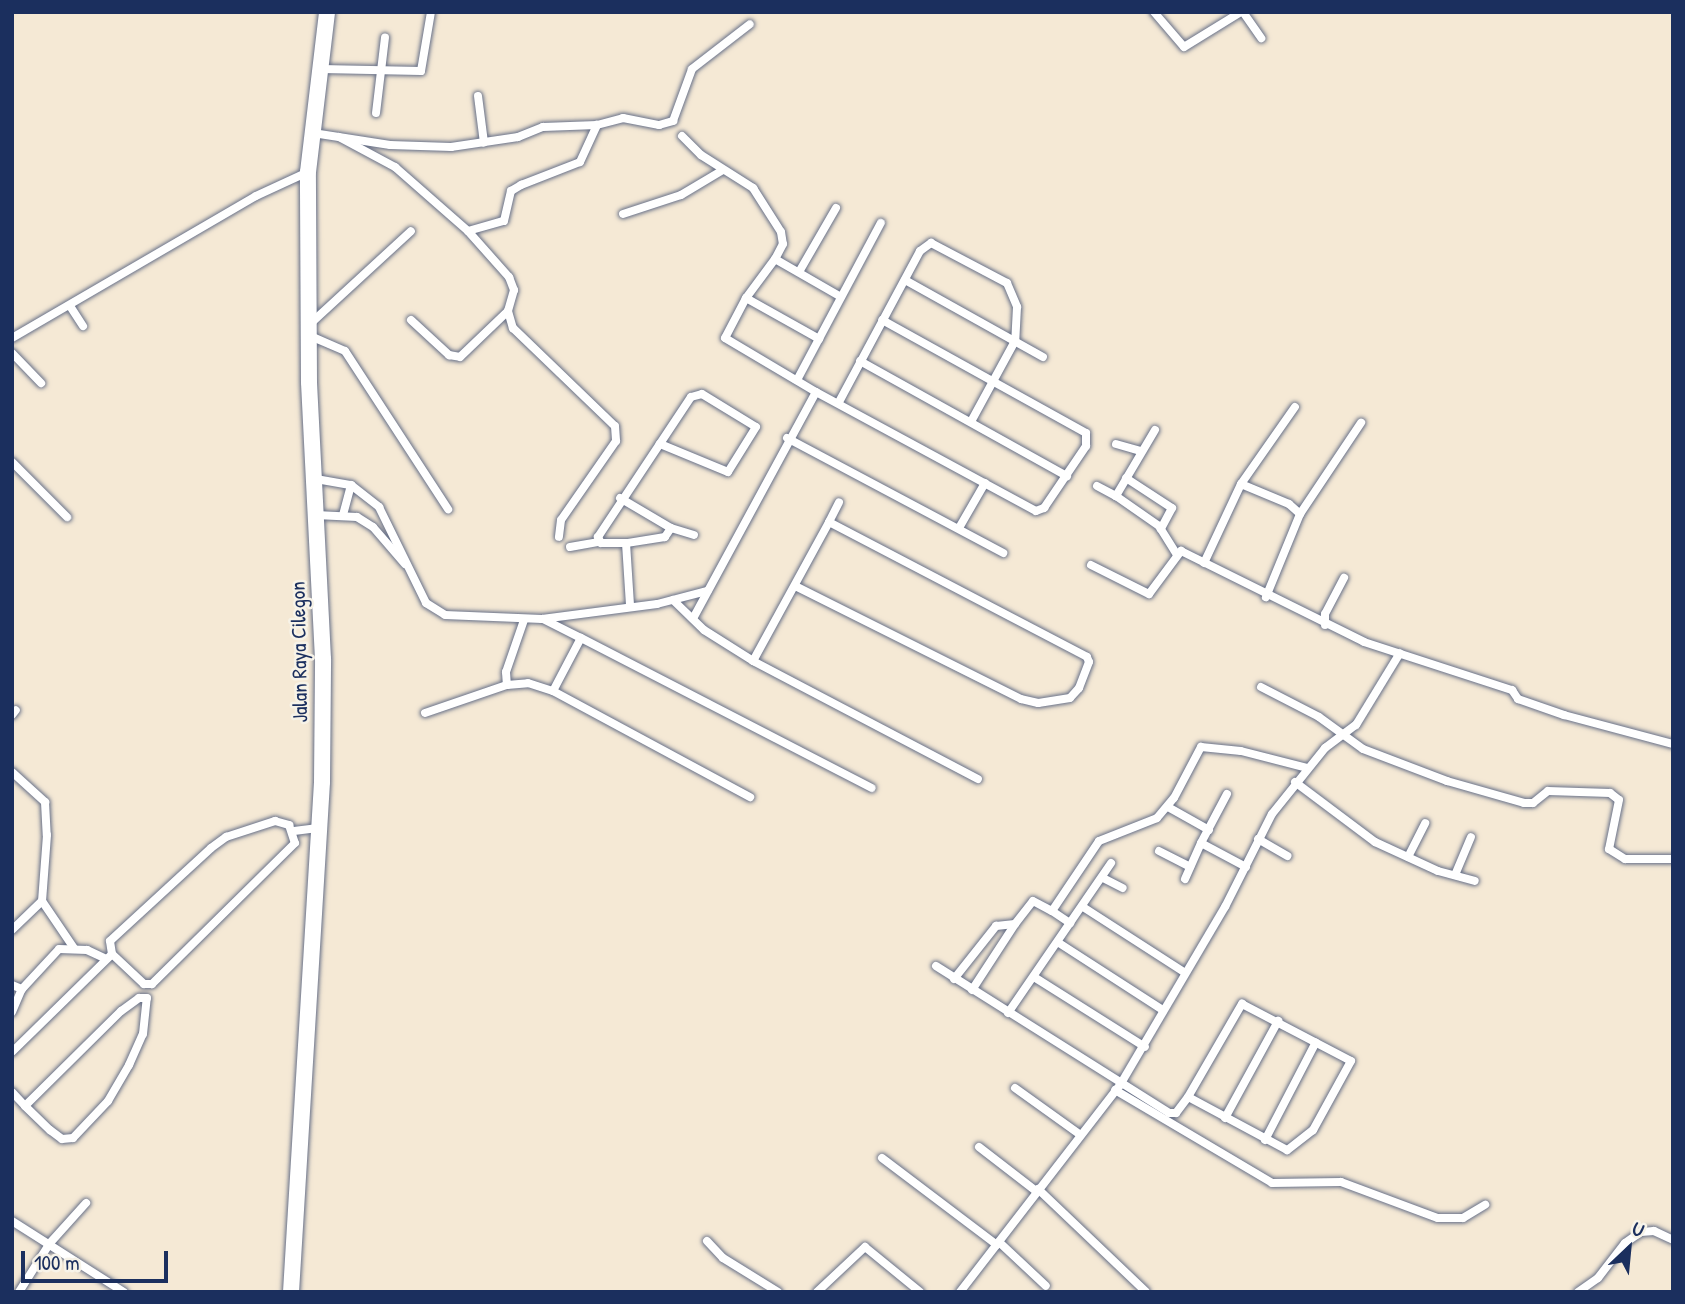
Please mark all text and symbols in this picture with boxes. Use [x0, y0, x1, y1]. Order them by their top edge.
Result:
street label: Jalan Raya Cilegon [285, 581, 313, 723]
north arrow [1594, 1213, 1664, 1283]
text: U [1628, 1215, 1649, 1243]
scale bar [24, 1238, 172, 1282]
text: 100 m [34, 1248, 80, 1277]

